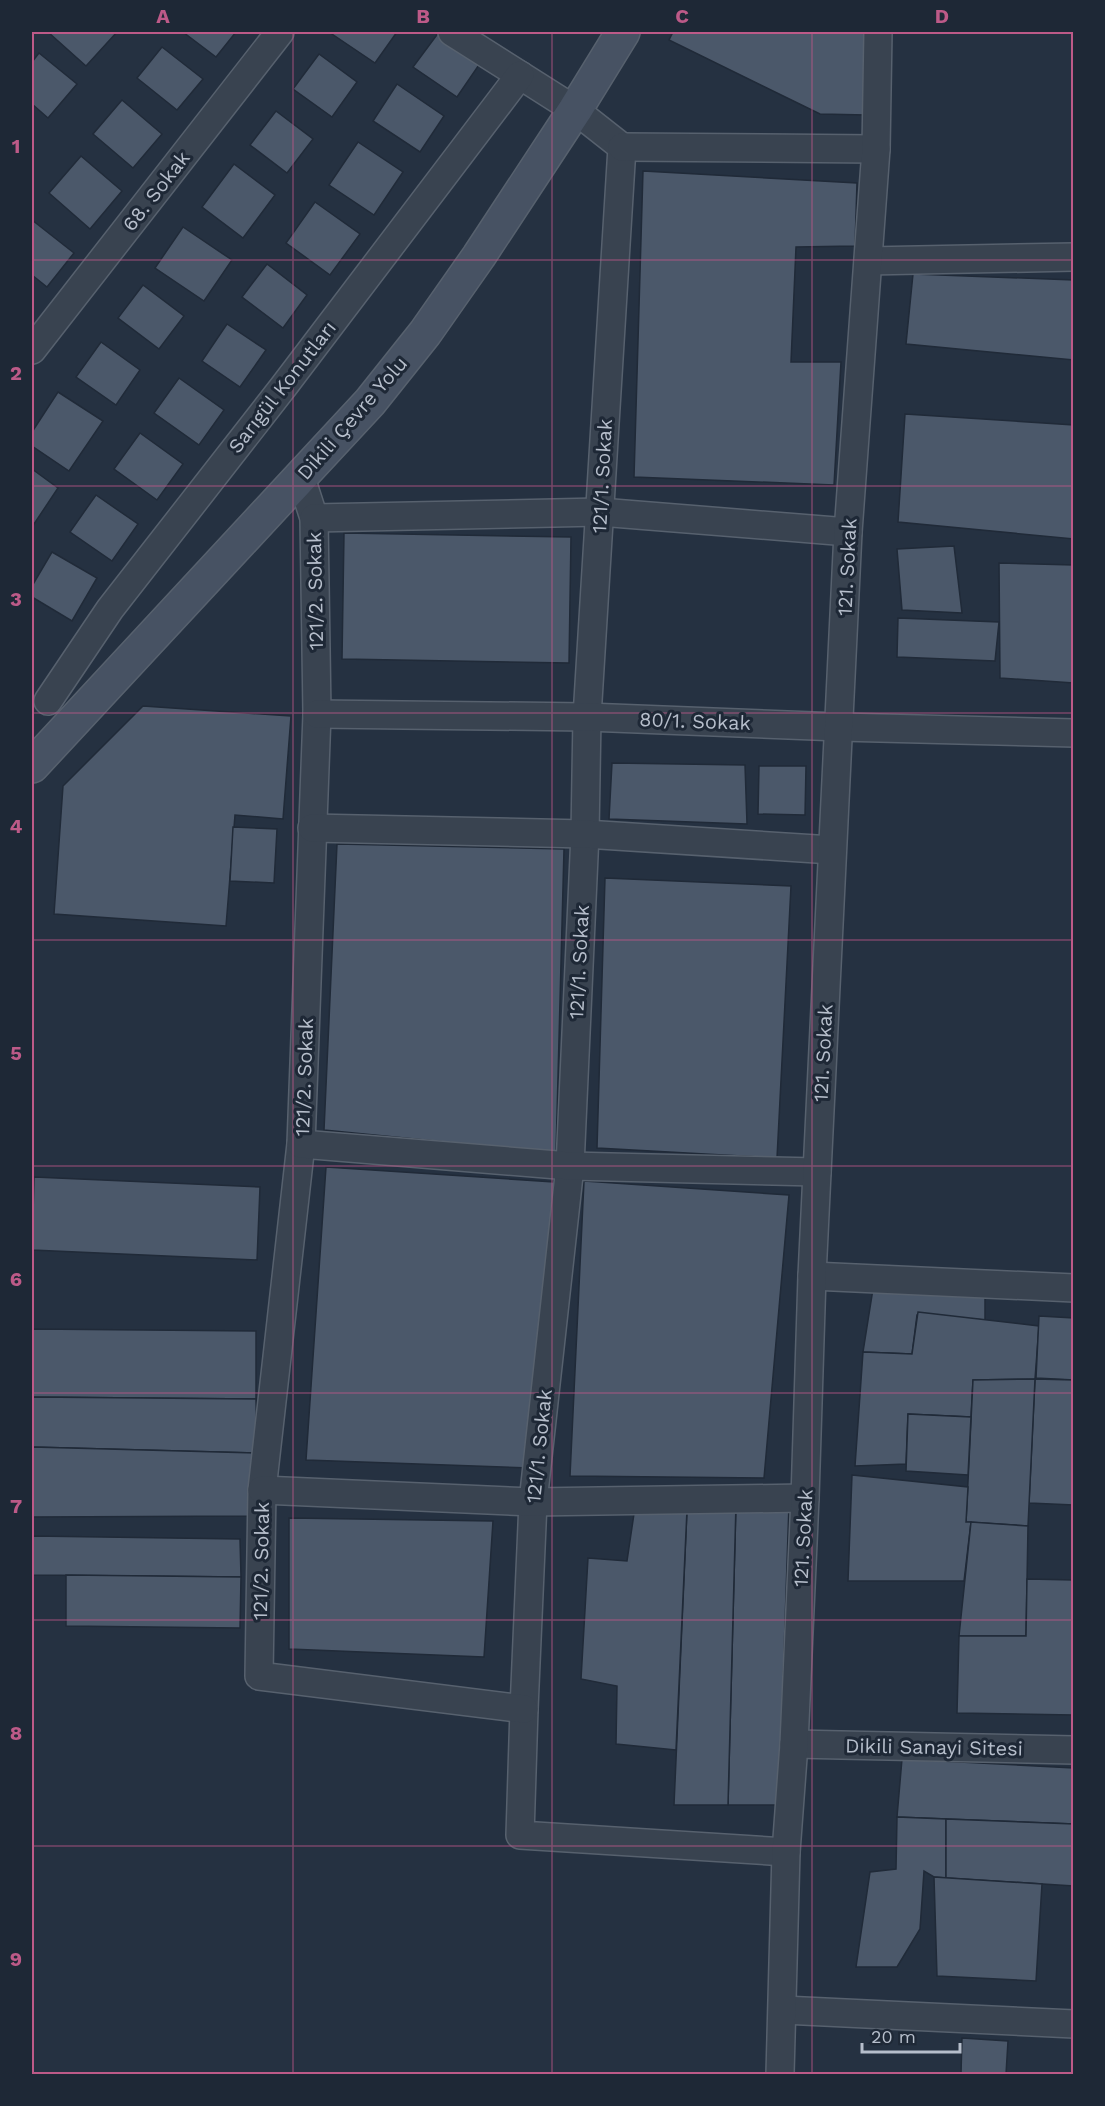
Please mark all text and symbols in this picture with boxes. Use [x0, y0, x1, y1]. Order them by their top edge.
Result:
text: A [156, 4, 170, 28]
text: B [416, 4, 430, 28]
text: C [675, 4, 689, 28]
text: D [935, 4, 949, 28]
text: 1 [12, 134, 20, 158]
street label: 68. Sokak [117, 146, 195, 236]
street label: Sarıgül Konutları [223, 316, 341, 458]
street label: Dikili Çevre Yolu [292, 351, 412, 485]
text: 2 [10, 361, 22, 385]
street label: 121/1. Sokak [587, 418, 617, 534]
street label: 121. Sokak [832, 517, 862, 617]
street label: 121/2. Sokak [302, 532, 328, 650]
text: 3 [10, 587, 22, 611]
street label: 80/1. Sokak [639, 707, 751, 735]
text: 4 [10, 814, 23, 838]
street label: 121/1. Sokak [564, 904, 594, 1020]
street label: 121. Sokak [808, 1003, 838, 1103]
street label: 121/2. Sokak [290, 1017, 318, 1137]
text: 5 [10, 1041, 22, 1065]
text: 6 [10, 1267, 22, 1291]
street label: 121/1. Sokak [521, 1388, 557, 1504]
street label: 121. Sokak [788, 1488, 818, 1588]
text: 7 [10, 1494, 22, 1518]
street label: 121/2. Sokak [248, 1502, 274, 1620]
text: 8 [10, 1721, 22, 1745]
street label: Dikili Sanayi Sitesi [845, 1733, 1023, 1761]
text: 9 [10, 1947, 22, 1971]
scale bar [862, 2016, 960, 2054]
text: 20 m [871, 2026, 916, 2047]

